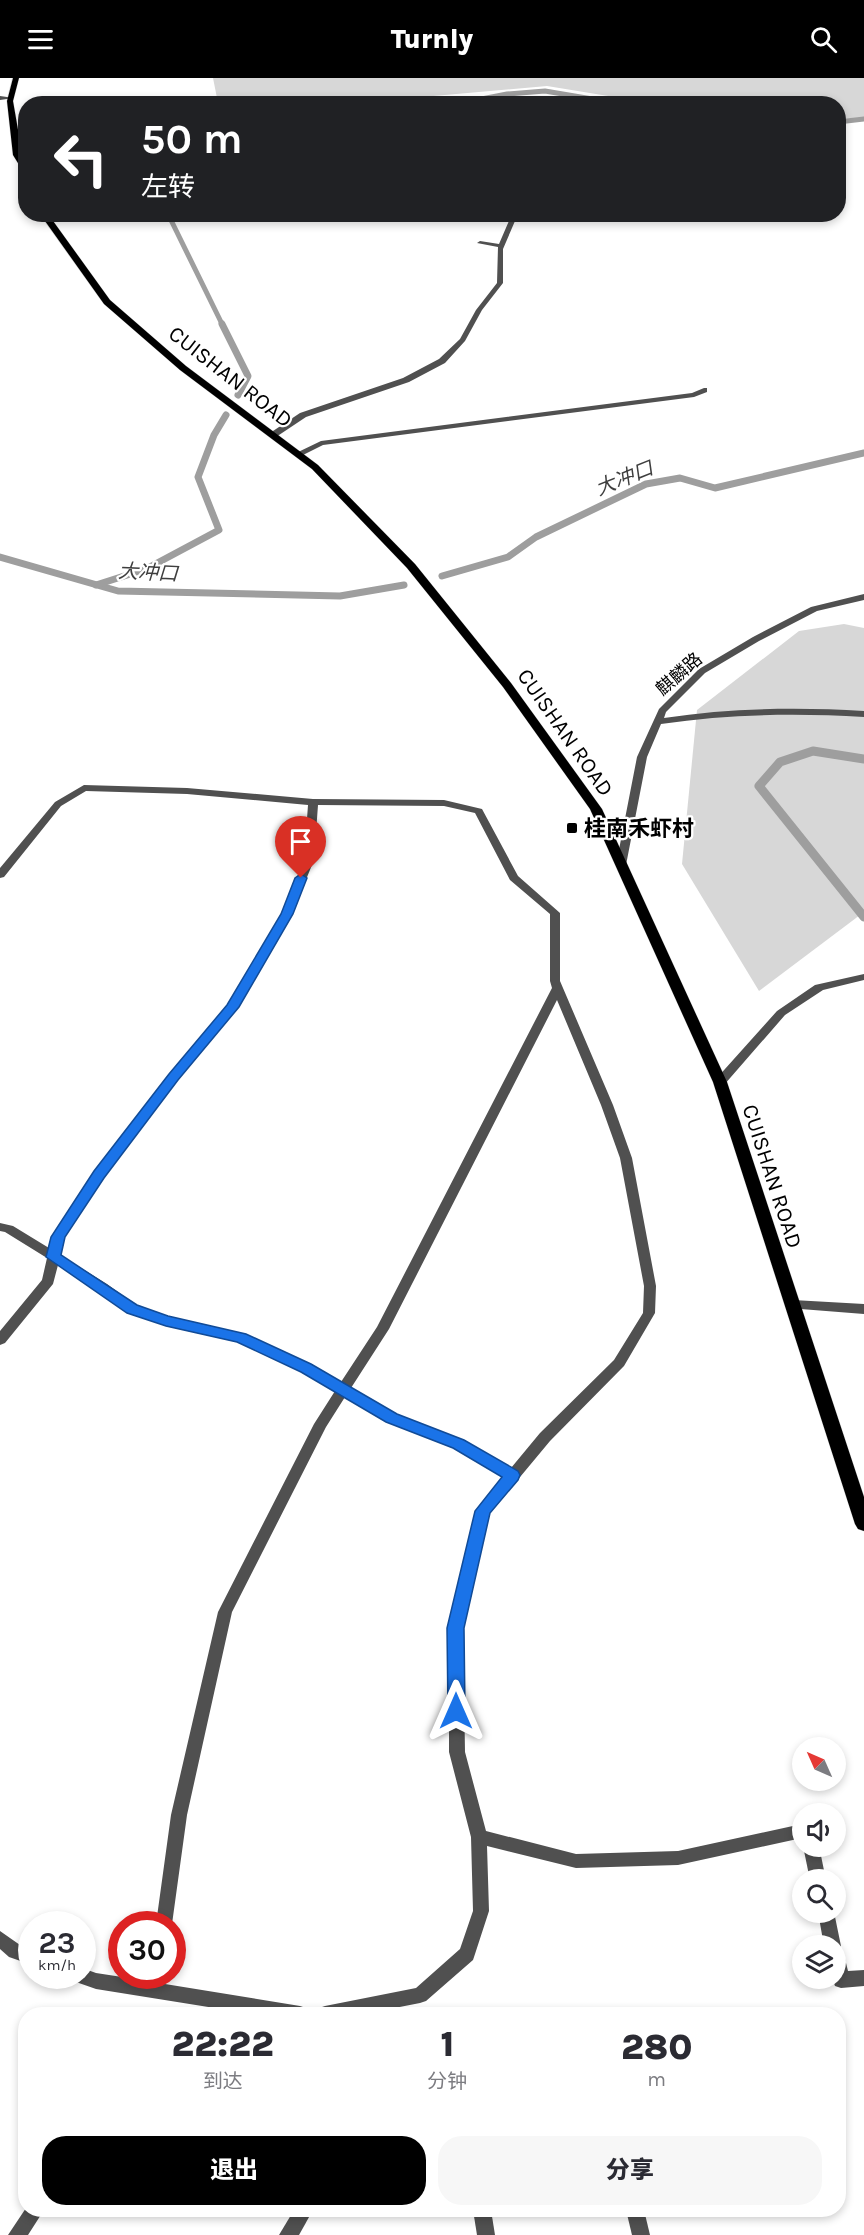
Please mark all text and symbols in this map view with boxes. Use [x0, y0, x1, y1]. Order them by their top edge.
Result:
icon: menu [24, 23, 57, 56]
text: Turnly [391, 23, 473, 55]
icon: search [807, 23, 840, 56]
text: 50 m [141, 114, 243, 164]
icon: left [42, 120, 120, 198]
text: 左转 [141, 171, 195, 203]
street label: CUISHAN ROAD [163, 320, 297, 433]
water label: 大冲口 [592, 456, 658, 500]
water label: 大冲口 [117, 559, 181, 586]
street label: 麒麟路 [651, 648, 707, 700]
street label: CUISHAN ROAD [512, 664, 619, 801]
pin [275, 816, 326, 878]
place label: 桂南禾虾村 [584, 816, 694, 842]
marker: 桂南禾虾村 [565, 821, 579, 835]
icon: arrive [284, 825, 317, 858]
street label: CUISHAN ROAD [737, 1101, 808, 1252]
position arrow [424, 1679, 488, 1743]
north arrow [792, 1737, 846, 1791]
map controls [792, 1737, 846, 1989]
button: sound [792, 1803, 846, 1857]
button: search [792, 1869, 846, 1923]
speed limit sign: 30 [108, 1911, 186, 1989]
text: 23 [39, 1925, 75, 1961]
button: layers [792, 1935, 846, 1989]
text: km/h [38, 1956, 76, 1974]
text: 22:22 [172, 2023, 274, 2065]
text: 1 [440, 2023, 454, 2065]
text: 280 [621, 2026, 692, 2068]
text: m [647, 2068, 666, 2091]
text: 到达 [203, 2070, 243, 2093]
text: 分钟 [427, 2070, 467, 2093]
button: 退出 [42, 2136, 426, 2205]
button: 分享 [438, 2136, 822, 2205]

